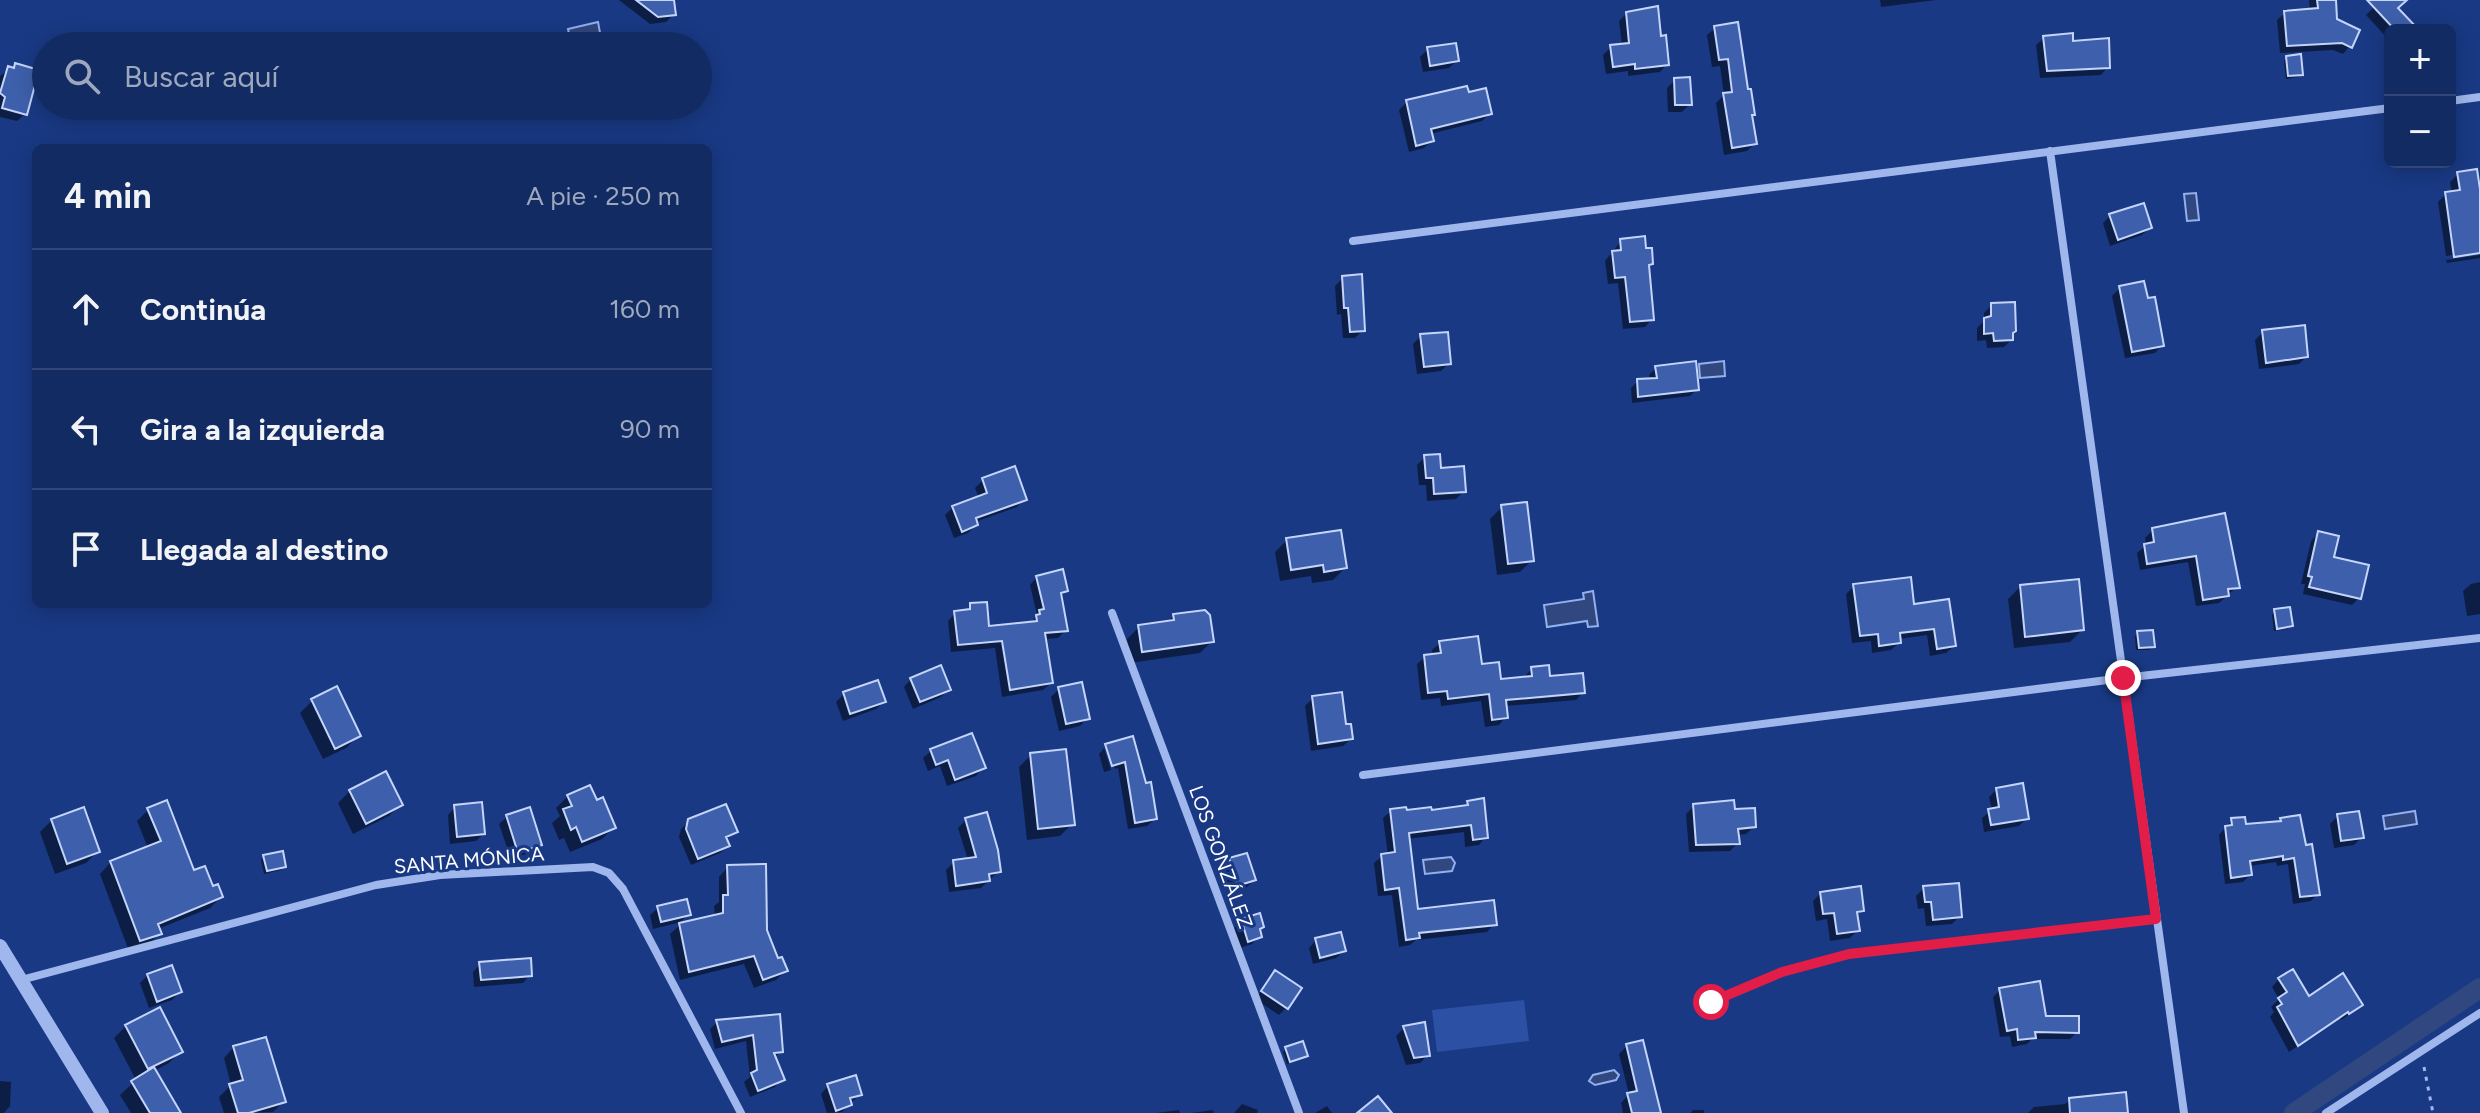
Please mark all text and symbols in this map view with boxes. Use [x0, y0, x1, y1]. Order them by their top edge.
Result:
map controls [2384, 24, 2456, 168]
button: + [2384, 24, 2456, 96]
search box [32, 32, 712, 120]
icon: search [60, 54, 104, 98]
text: Buscar aquí [124, 58, 278, 95]
button: − [2384, 96, 2456, 168]
text: 4 min [64, 176, 151, 217]
text: A pie · 250 m [526, 180, 680, 212]
icon: ahead [64, 287, 108, 331]
text: Continúa [140, 291, 266, 328]
text: 160 m [609, 293, 680, 325]
icon: left [64, 407, 108, 451]
text: Gira a la izquierda [140, 411, 385, 448]
text: 90 m [620, 413, 680, 445]
icon: arrive [64, 527, 108, 571]
text: Llegada al destino [140, 531, 388, 568]
route end [2105, 660, 2141, 696]
street label: LOS GONZÁLEZ [1184, 782, 1258, 932]
street label: SANTA MÓNICA [393, 841, 546, 879]
route start [1693, 984, 1729, 1020]

